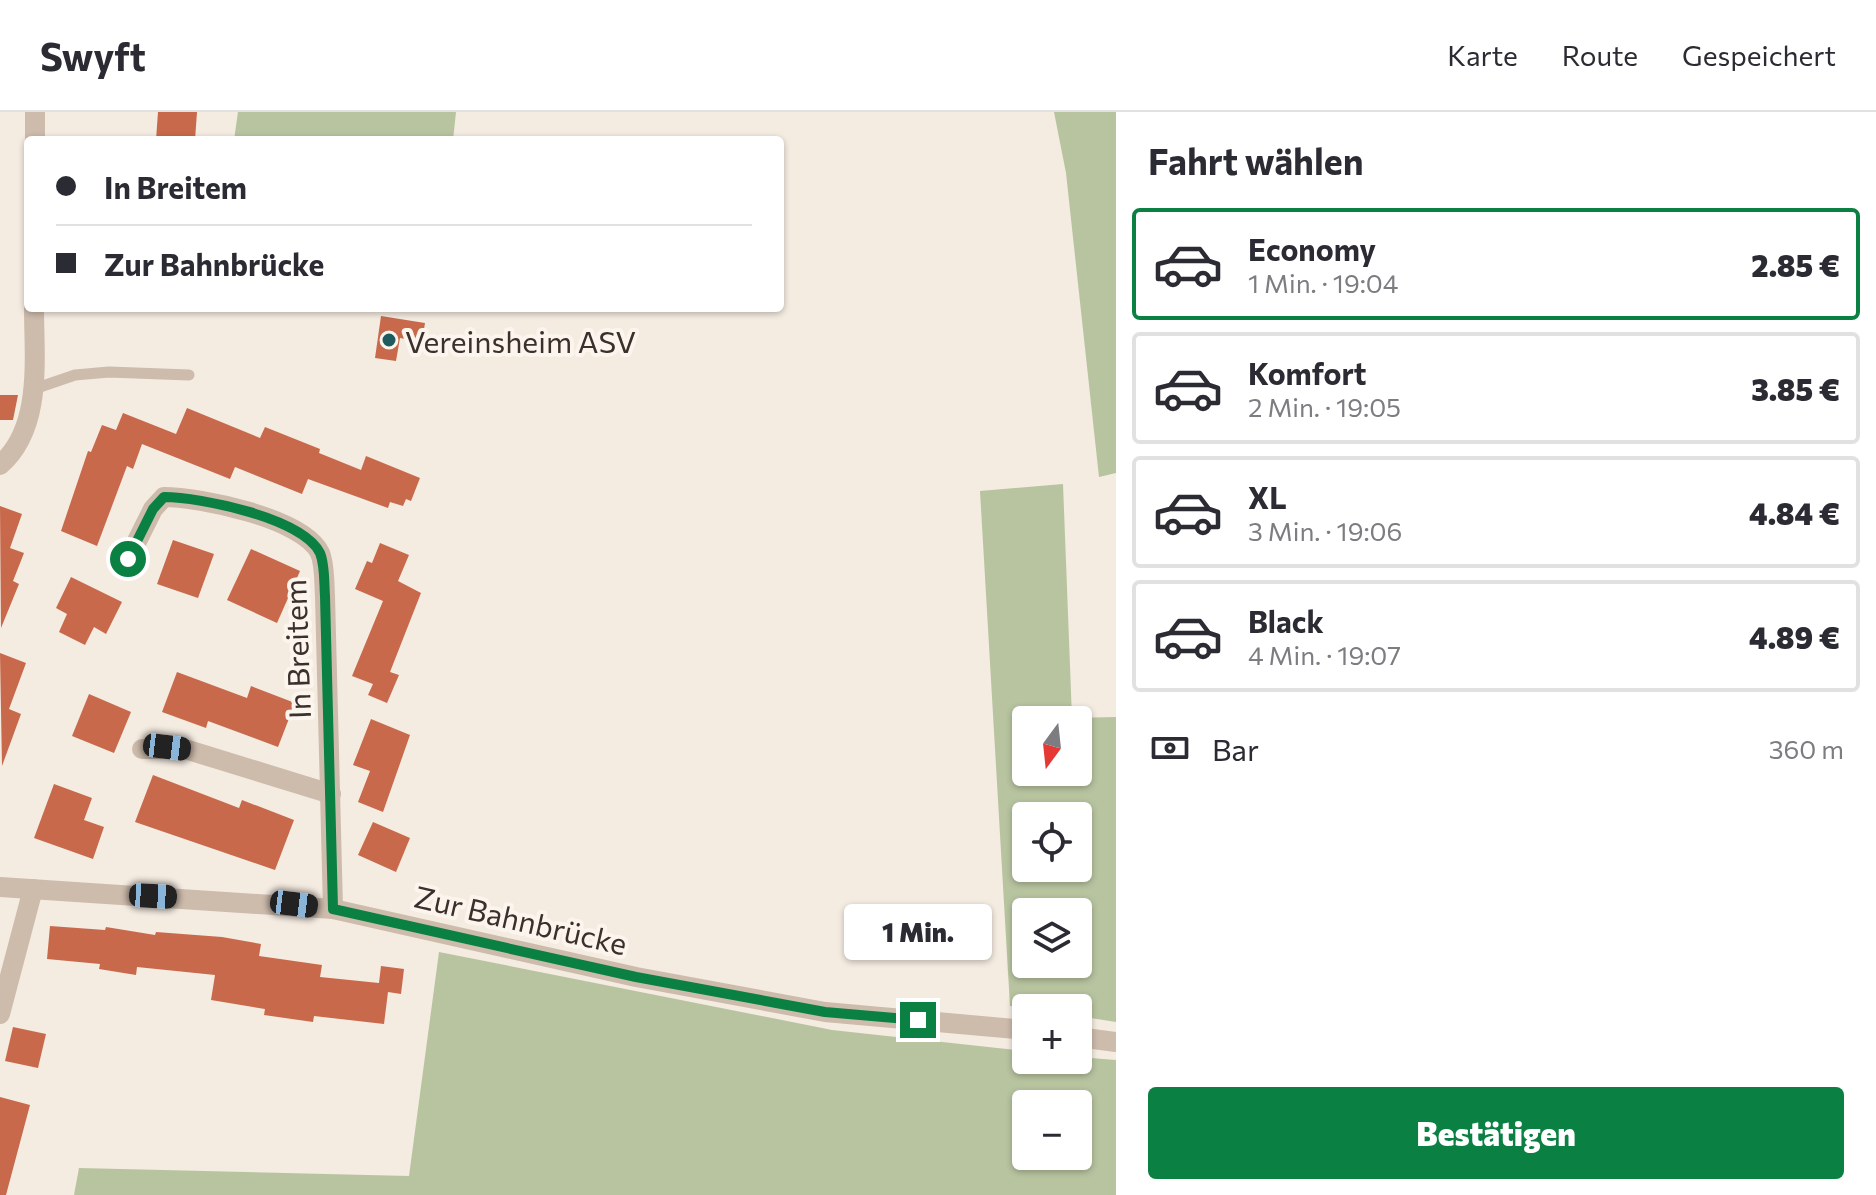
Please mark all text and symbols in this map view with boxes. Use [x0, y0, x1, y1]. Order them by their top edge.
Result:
text: Swyft [40, 32, 146, 79]
text: Karte [1447, 38, 1518, 72]
text: Route [1562, 38, 1638, 72]
text: Gespeichert [1682, 38, 1836, 72]
text: Fahrt wählen [1148, 138, 1364, 182]
text: In Breitem [104, 168, 247, 205]
icon: car [1152, 228, 1224, 300]
text: Economy [1248, 230, 1376, 267]
text: Zur Bahnbrücke [104, 245, 324, 282]
text: 2.85 € [1751, 246, 1840, 283]
text: 1 Min. · 19:04 [1248, 267, 1398, 298]
place label: Vereinsheim ASV [405, 322, 636, 359]
marker: Vereinsheim ASV [380, 331, 398, 349]
icon: car [1152, 352, 1224, 424]
text: Komfort [1248, 354, 1367, 391]
text: 3.85 € [1751, 370, 1840, 407]
text: 2 Min. · 19:05 [1248, 391, 1401, 422]
icon: car [1152, 476, 1224, 548]
text: XL [1248, 478, 1287, 515]
text: 4.84 € [1749, 494, 1840, 531]
text: 3 Min. · 19:06 [1248, 515, 1402, 546]
route start [110, 541, 146, 577]
street label: In Breitem [275, 579, 317, 719]
icon: car [1152, 600, 1224, 672]
text: Black [1248, 602, 1324, 639]
text: 4.89 € [1749, 618, 1840, 655]
text: 4 Min. · 19:07 [1248, 639, 1401, 670]
north arrow [1012, 706, 1092, 786]
map controls [1012, 706, 1092, 1170]
icon: cash [1148, 726, 1192, 770]
text: Bar [1212, 730, 1259, 767]
car [142, 732, 192, 762]
text: 360 m [1769, 733, 1844, 764]
button: locate [1012, 802, 1092, 882]
street label: Zur Bahnbrücke [411, 877, 631, 961]
car [128, 883, 178, 909]
car [269, 889, 319, 919]
button: layers [1012, 898, 1092, 978]
callout: 1 Min. [844, 904, 992, 960]
text: 1 Min. [882, 916, 954, 947]
button: + [1012, 994, 1092, 1074]
route end [900, 1002, 936, 1038]
button: Bestätigen [1148, 1087, 1844, 1179]
button: − [1012, 1090, 1092, 1170]

